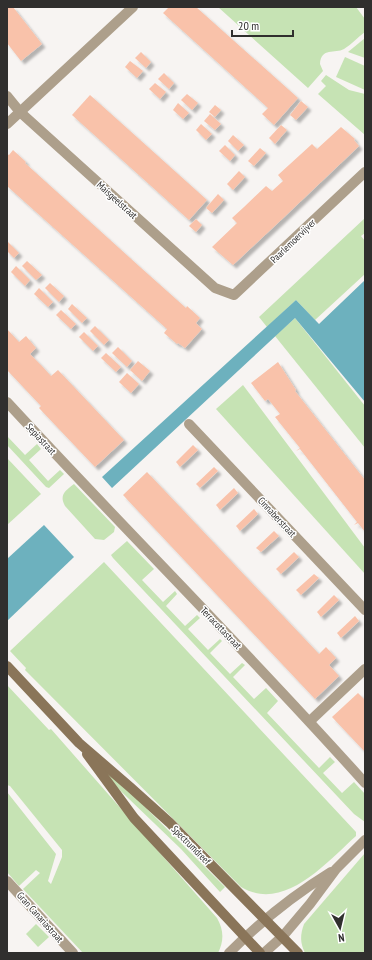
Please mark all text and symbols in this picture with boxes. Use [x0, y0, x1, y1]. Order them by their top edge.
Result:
scale bar [232, 12, 293, 38]
text: 20 m [238, 18, 259, 33]
street label: Maisgeelstraat [94, 178, 140, 222]
street label: Paarlemoervijver [268, 216, 319, 266]
street label: Sepiastraat [23, 420, 59, 458]
street label: Cinnaberstraat [255, 494, 299, 540]
street label: Terracottastraat [198, 604, 245, 652]
street label: Spectrumdreef [169, 823, 214, 868]
street label: Gran Canariastraat [14, 889, 66, 945]
north arrow [320, 908, 360, 948]
text: N [337, 931, 345, 945]

